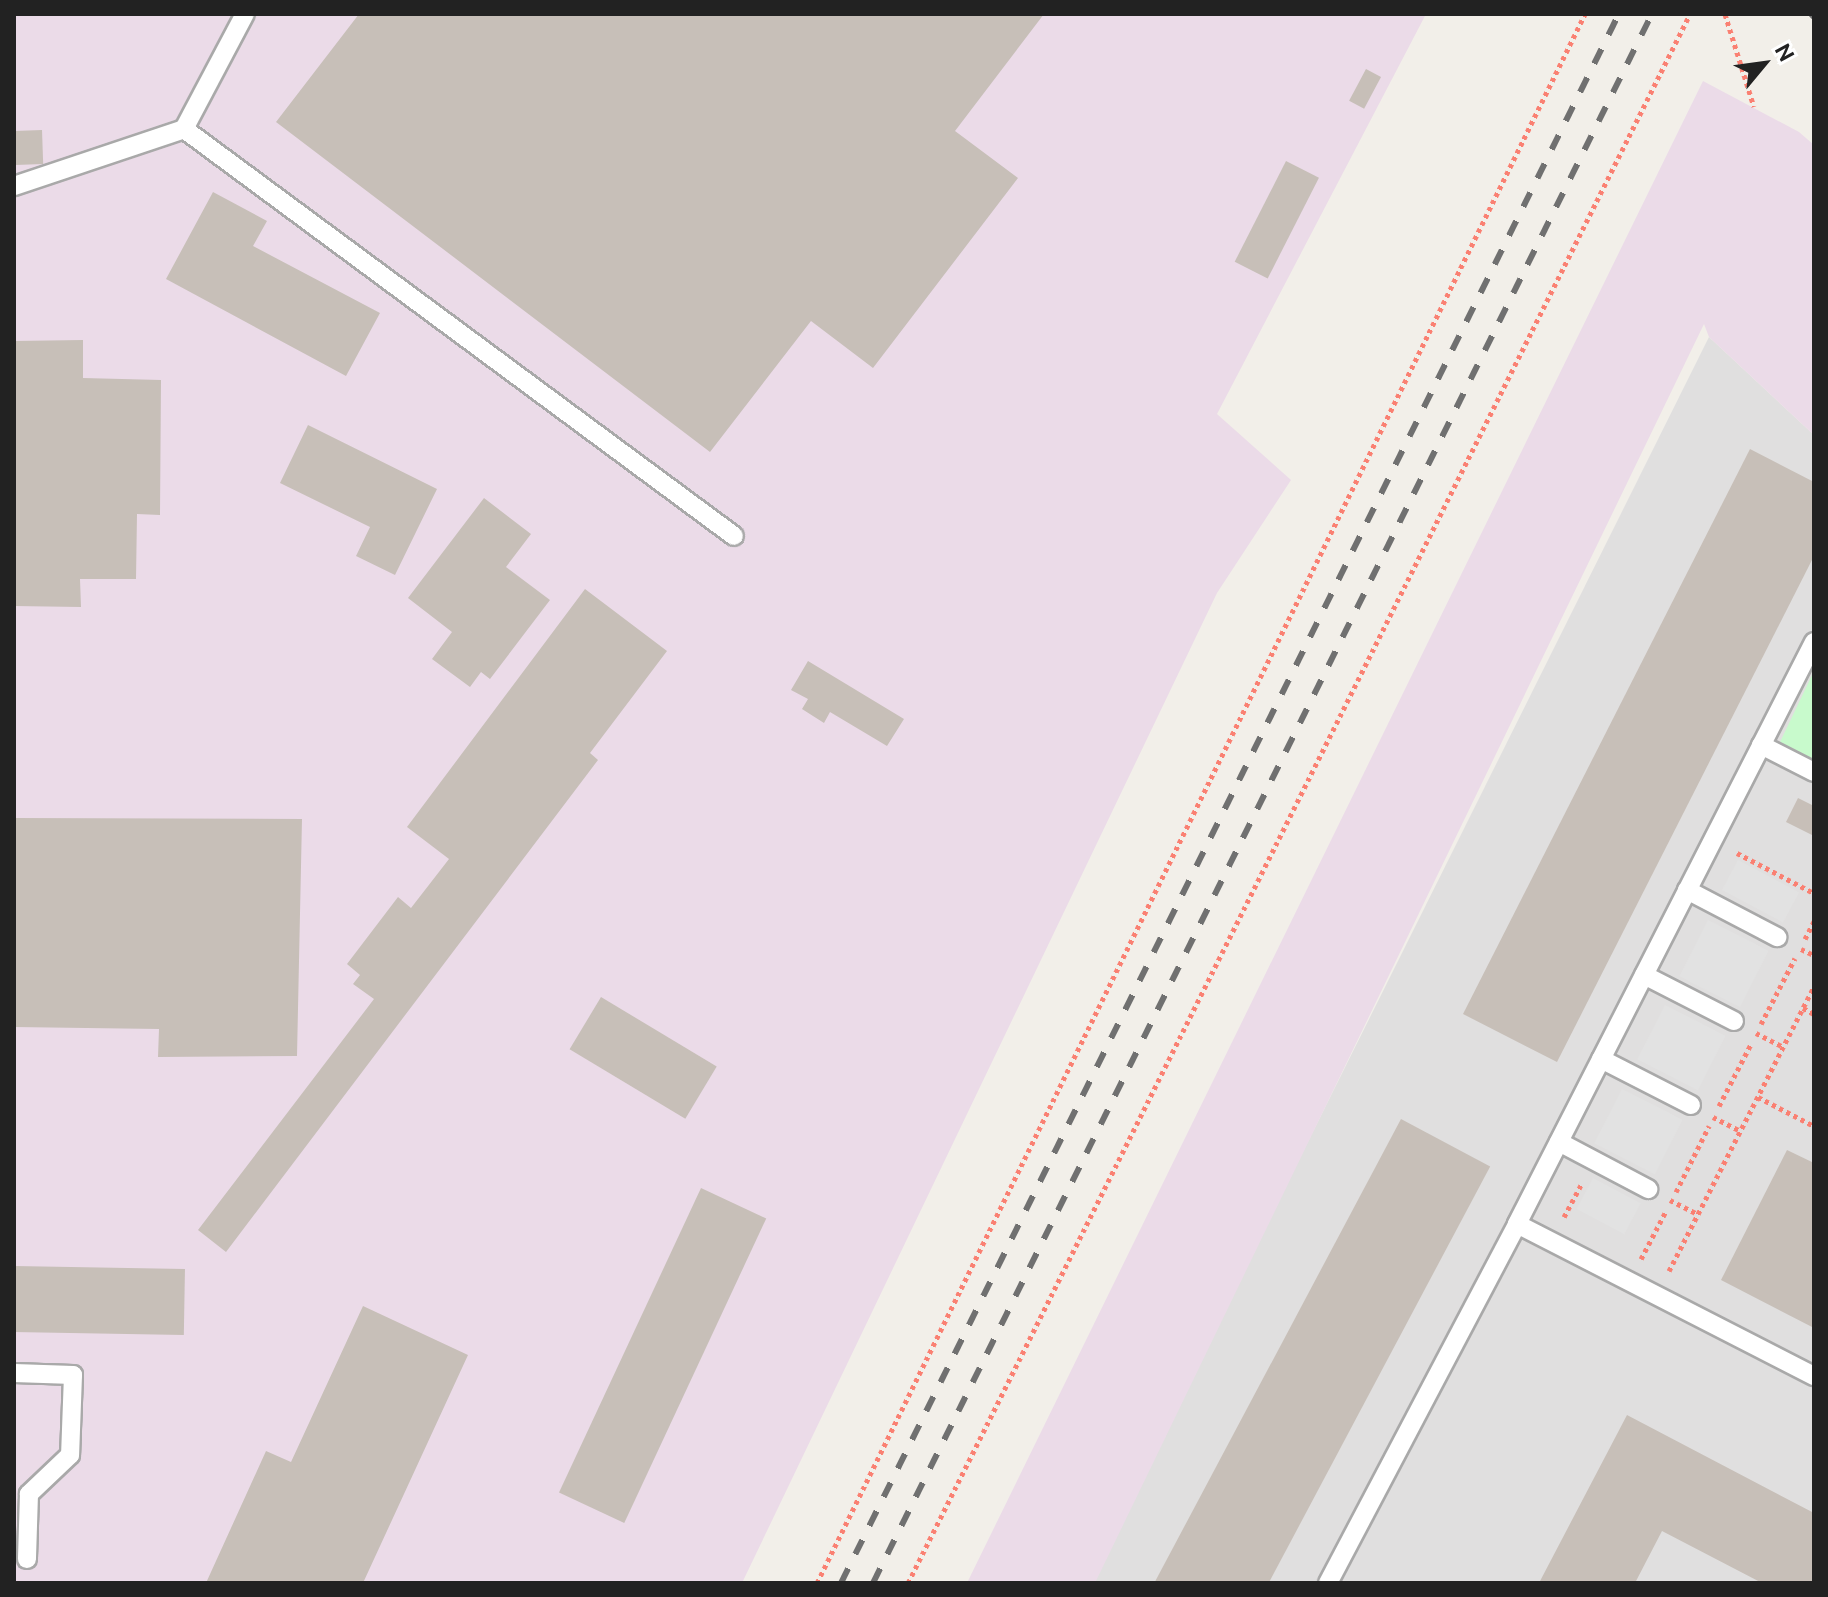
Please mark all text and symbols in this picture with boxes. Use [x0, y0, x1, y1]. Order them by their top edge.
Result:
north arrow [1724, 24, 1804, 104]
text: N [1771, 39, 1800, 65]

